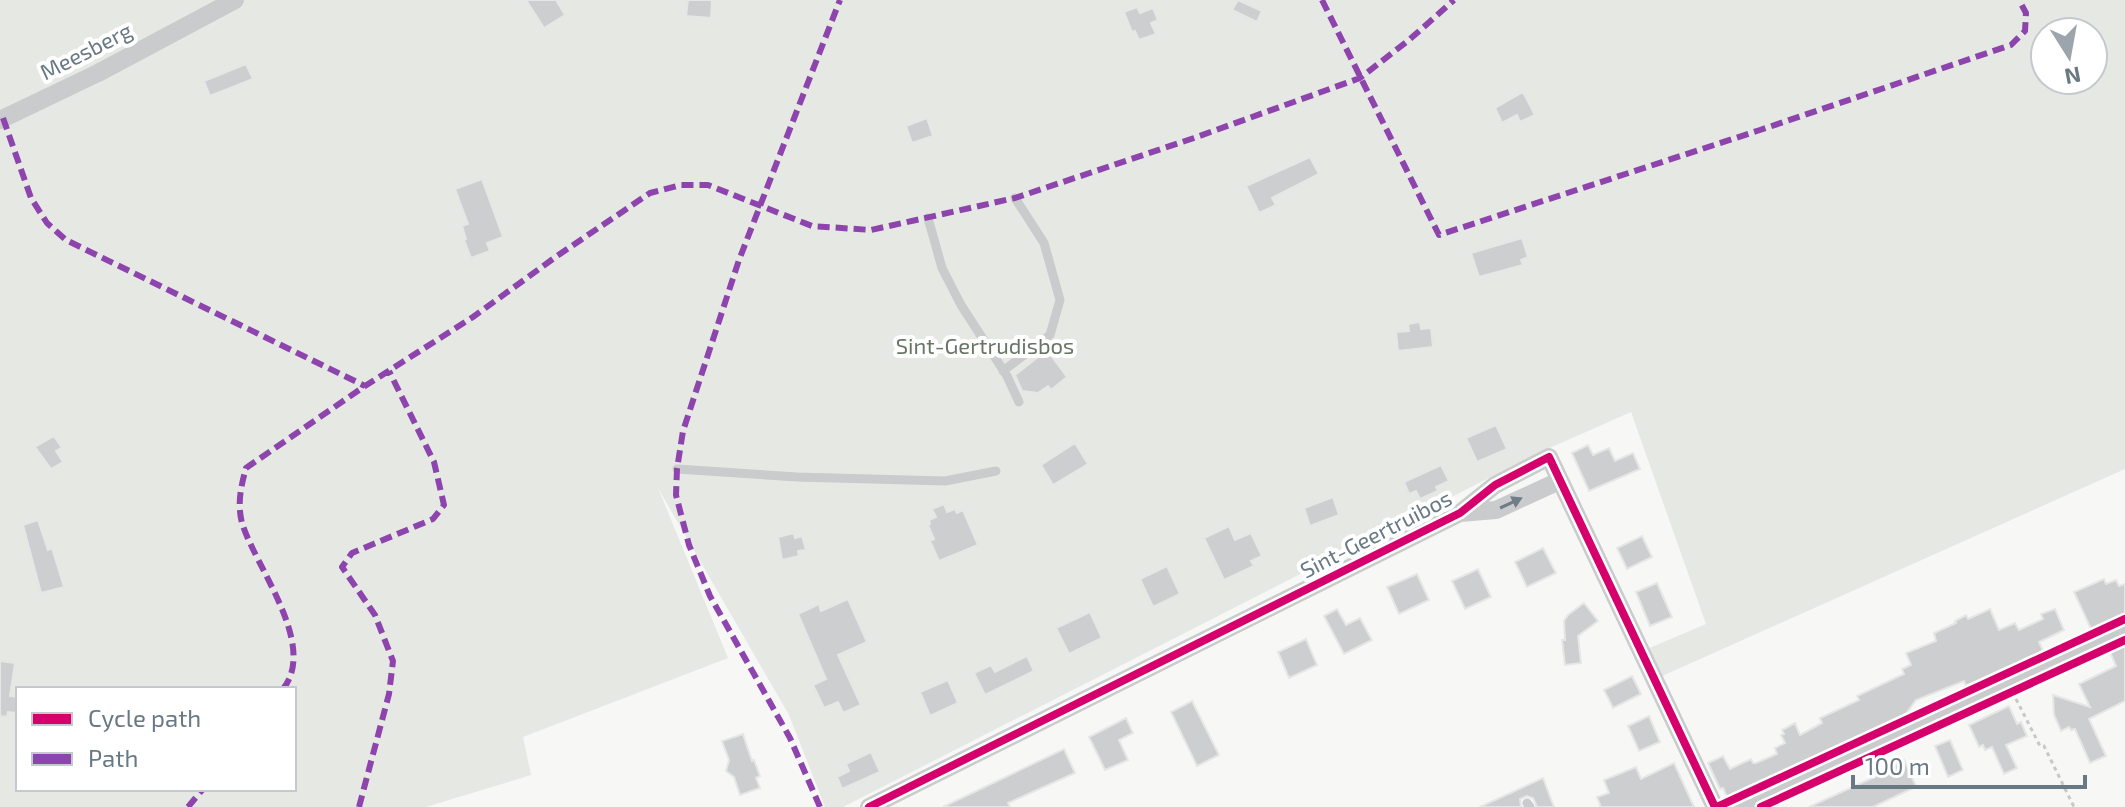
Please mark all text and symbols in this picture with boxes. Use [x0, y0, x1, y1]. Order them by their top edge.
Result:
street label: Meesberg [35, 16, 136, 84]
north arrow [2029, 16, 2109, 96]
text: N [2063, 62, 2083, 91]
park label: Sint-Gertrudisbos [896, 332, 1074, 358]
street label: Sint-Geertruibos [1295, 484, 1456, 582]
one-way arrow [1500, 496, 1523, 510]
legend [16, 687, 296, 791]
text: Cycle path [88, 703, 201, 732]
scale bar [1853, 739, 2085, 789]
text: Path [88, 743, 138, 772]
text: 100 m [1865, 751, 1930, 780]

